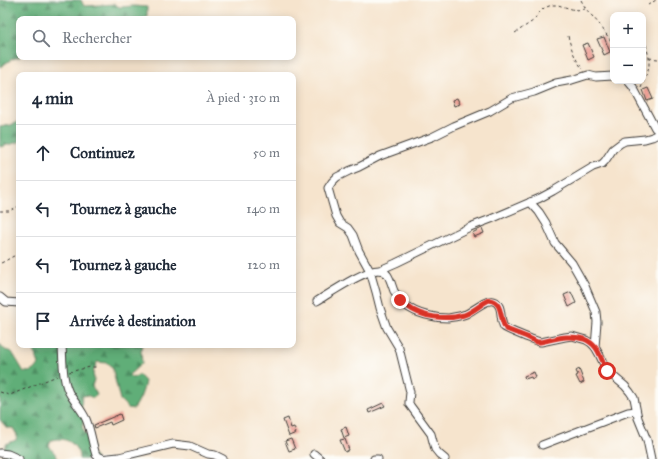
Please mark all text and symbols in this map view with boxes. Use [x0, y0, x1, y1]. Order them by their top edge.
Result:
map controls [610, 12, 646, 84]
button: + [610, 12, 646, 48]
search box [16, 16, 296, 60]
icon: search [30, 27, 52, 49]
text: Rechercher [62, 29, 132, 47]
button: − [610, 48, 646, 84]
text: 4 min [32, 88, 73, 109]
text: À pied · 310 m [206, 90, 280, 106]
icon: ahead [32, 142, 54, 164]
text: Continuez [70, 144, 135, 162]
text: 50 m [253, 145, 280, 161]
icon: left [32, 198, 54, 220]
text: Tournez à gauche [70, 200, 177, 218]
text: 140 m [246, 201, 280, 217]
icon: left [32, 254, 54, 276]
text: Tournez à gauche [70, 256, 177, 274]
text: 120 m [247, 257, 280, 273]
route end [391, 291, 409, 309]
icon: arrive [32, 310, 54, 332]
text: Arrivée à destination [70, 312, 196, 330]
route start [598, 362, 616, 380]

